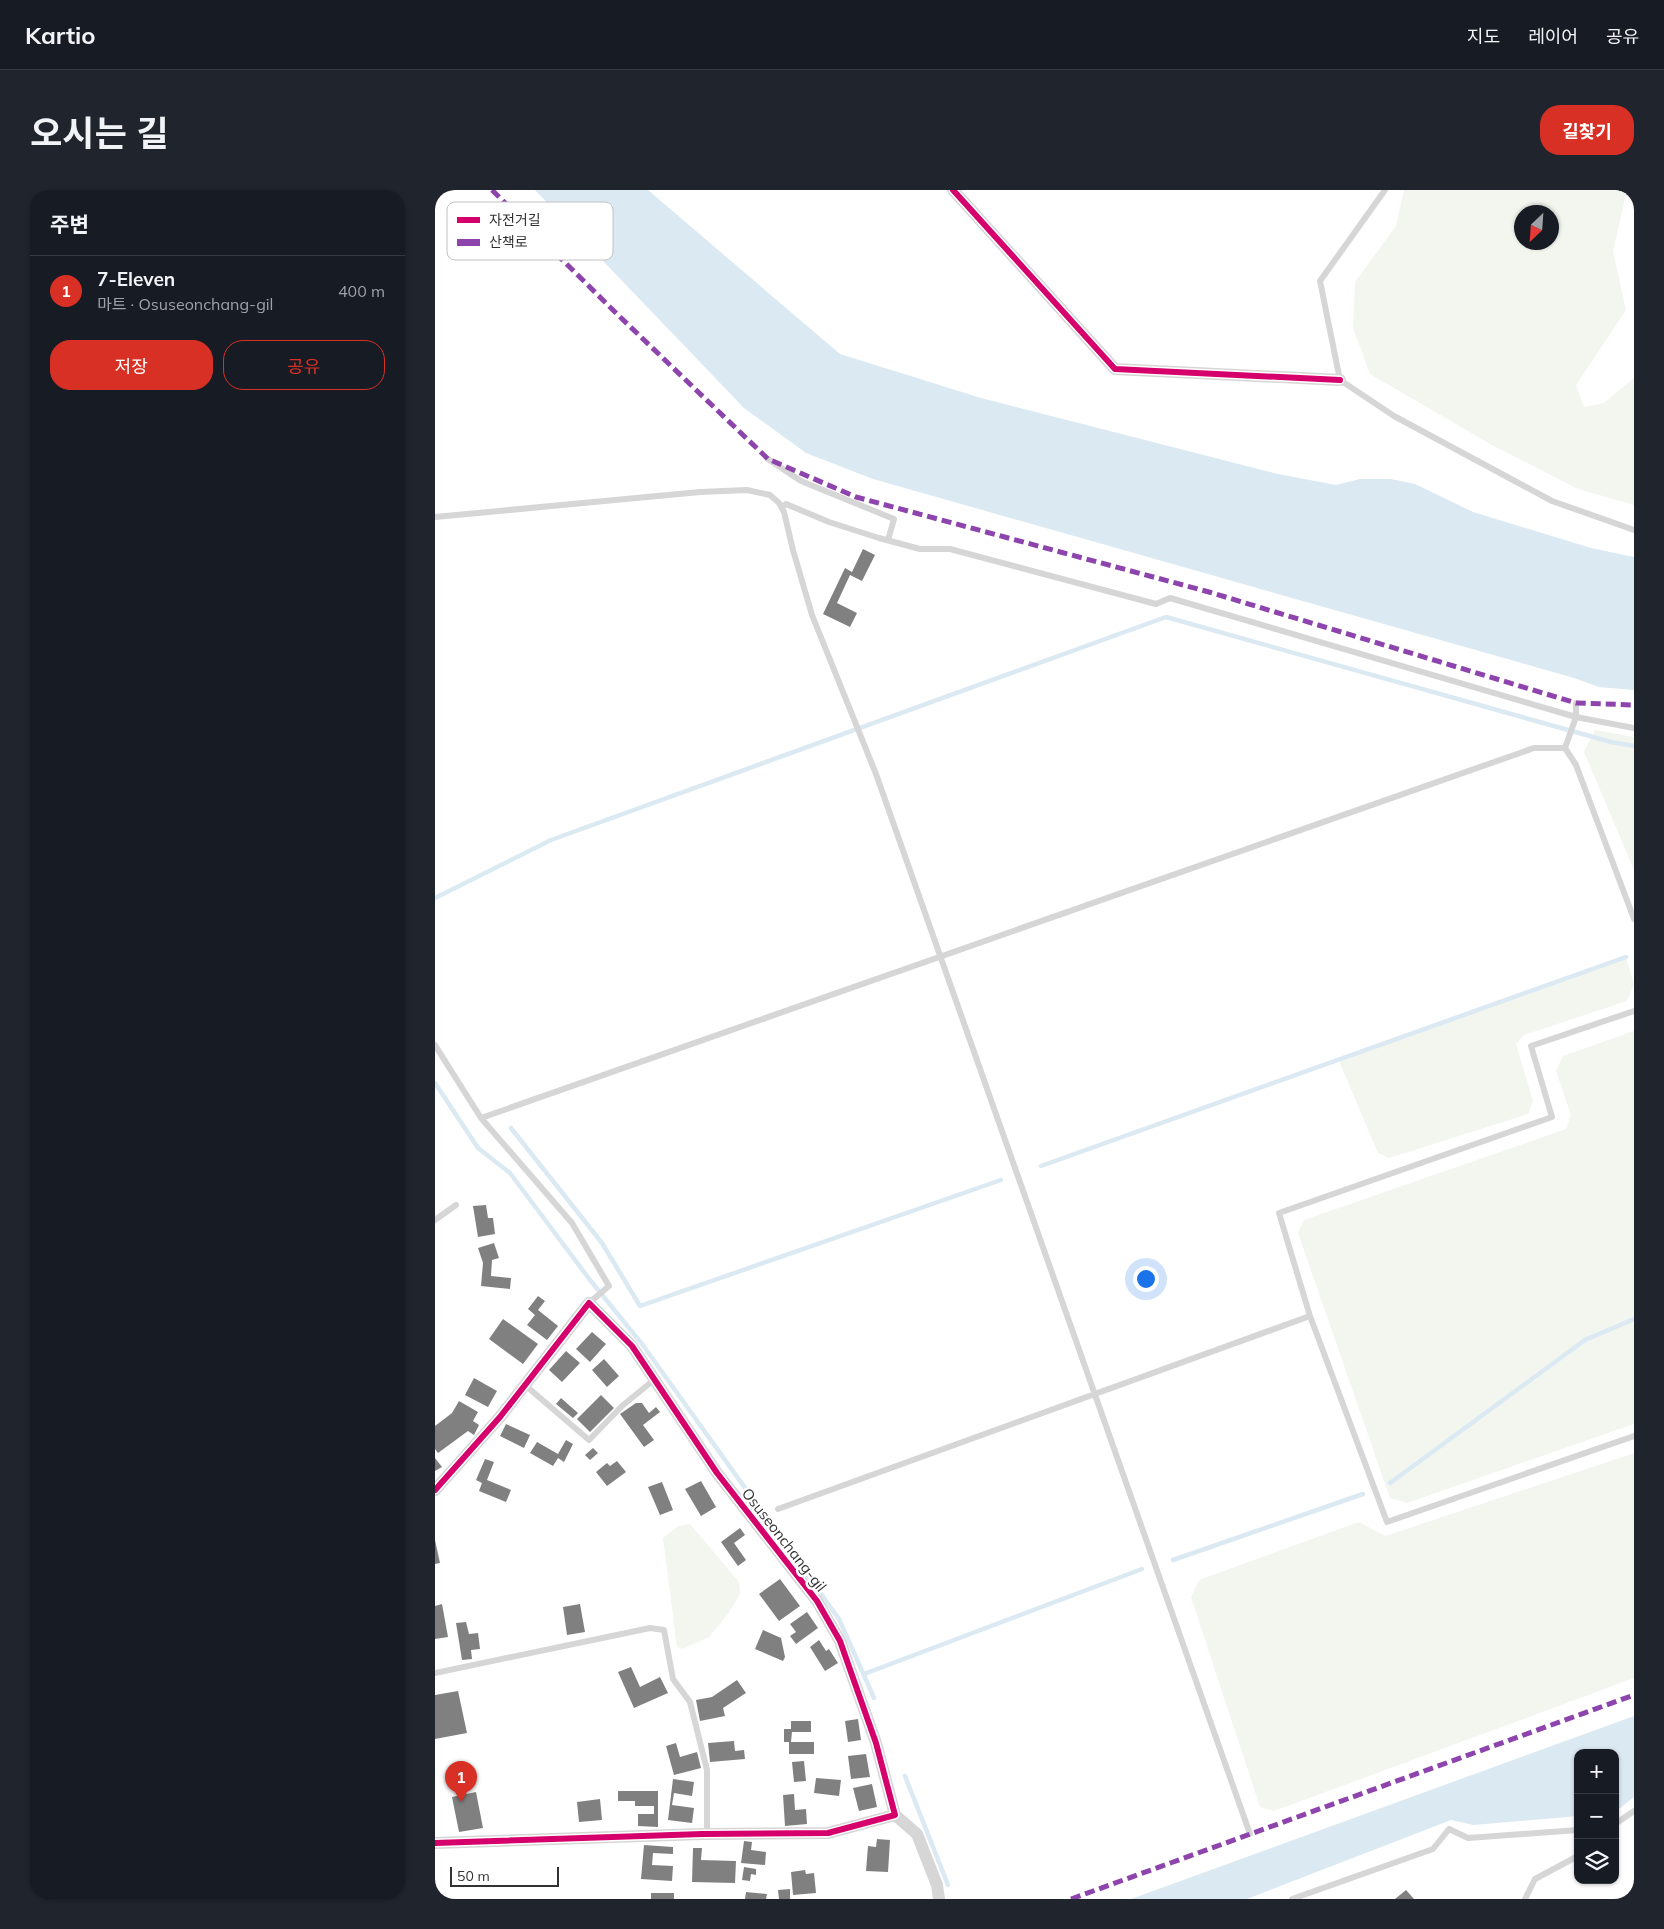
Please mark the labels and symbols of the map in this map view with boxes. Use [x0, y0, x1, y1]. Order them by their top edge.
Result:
legend [447, 202, 613, 260]
north arrow [1514, 205, 1559, 250]
text: 자전거길 [489, 211, 541, 229]
text: 산책로 [489, 233, 528, 251]
your location [1133, 1266, 1159, 1292]
street label: Osuseonchang-gil [738, 1484, 831, 1595]
pin: 1 [445, 1761, 477, 1802]
scale bar [450, 1864, 559, 1887]

